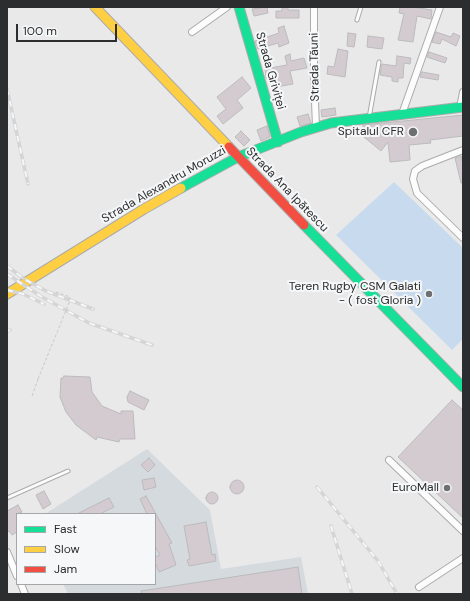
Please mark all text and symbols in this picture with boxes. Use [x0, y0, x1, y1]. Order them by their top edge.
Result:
scale bar [18, 16, 119, 42]
text: 100 m [23, 23, 57, 39]
street label: Strada Griviței [252, 31, 288, 111]
street label: Strada Tăuni [307, 32, 323, 102]
place label: Spitalul CFR [338, 125, 404, 139]
marker: Spitalul CFR [407, 126, 419, 138]
street label: Strada Alexandru Moruzzi [99, 144, 229, 226]
street label: Strada Ana Ipătescu [243, 145, 331, 235]
place label: Teren Rugby CSM Galati - ( fost Gloria ) [289, 280, 421, 308]
marker: Teren Rugby CSM Galati - ( fost Gloria ) [424, 289, 434, 299]
place label: EuroMall [392, 481, 439, 495]
marker: EuroMall [442, 483, 452, 493]
legend [16, 513, 156, 585]
text: Fast [54, 521, 77, 537]
text: Slow [54, 541, 80, 557]
text: Jam [54, 561, 77, 577]

